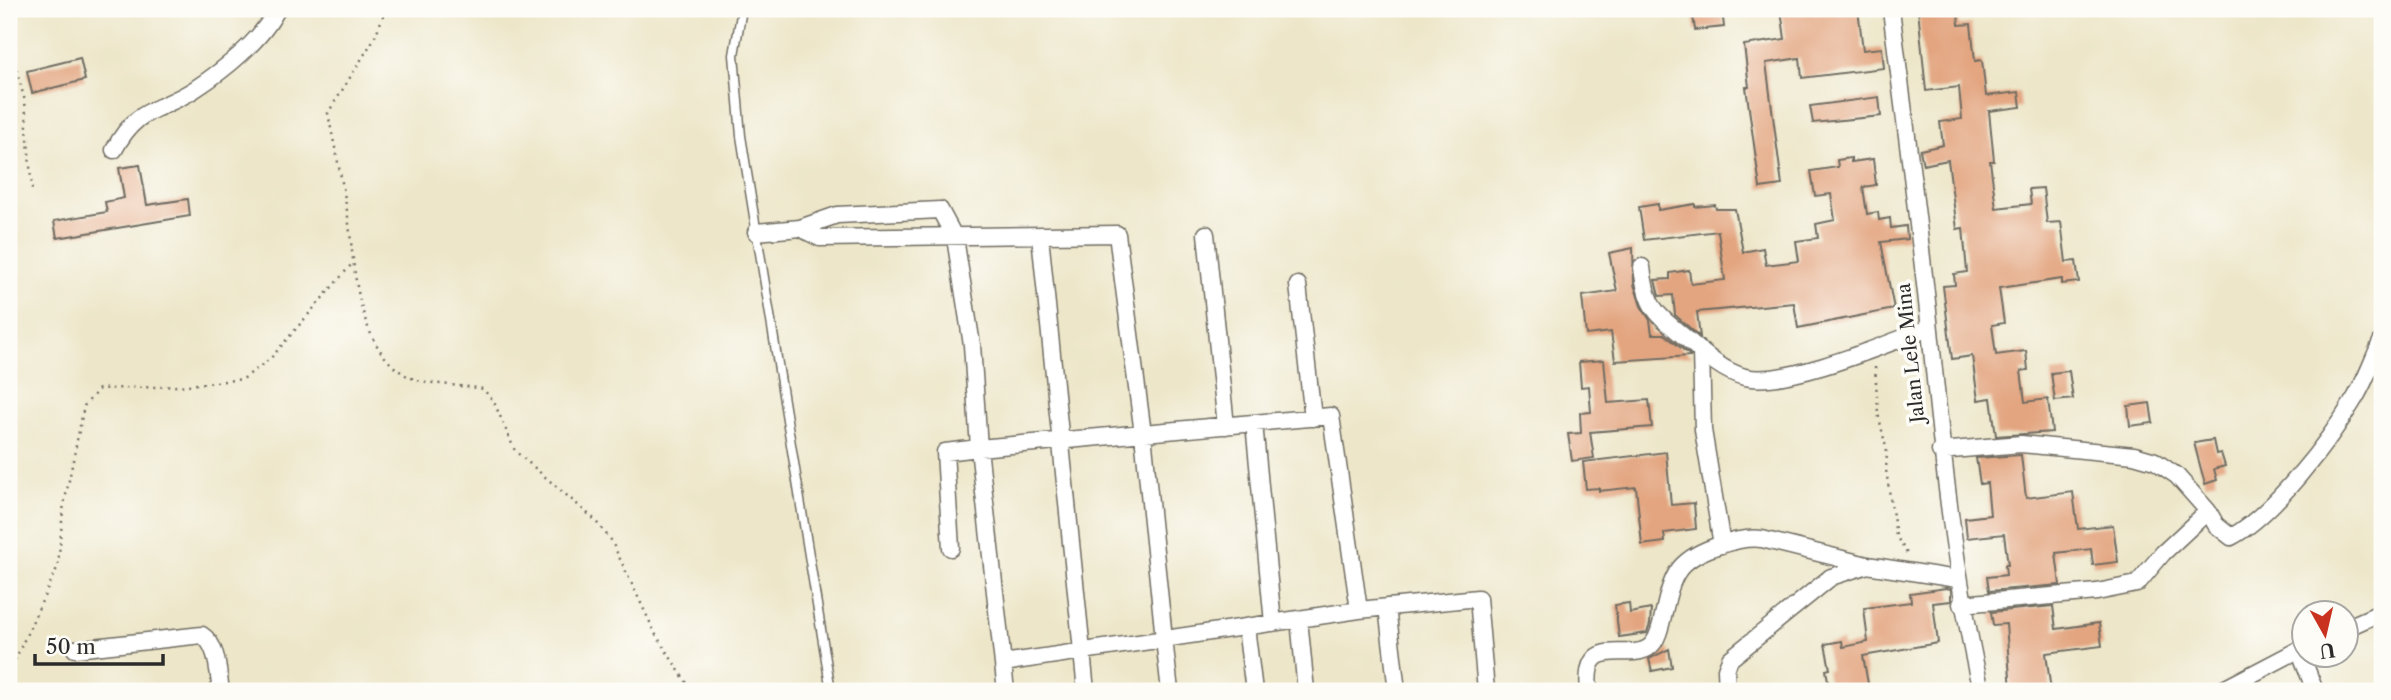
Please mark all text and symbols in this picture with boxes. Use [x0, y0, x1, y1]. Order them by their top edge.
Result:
street label: Jalan Lele Mina [1892, 282, 1930, 427]
north arrow [2290, 598, 2360, 668]
scale bar [35, 623, 163, 667]
text: 50 m [46, 634, 96, 659]
text: U [2318, 638, 2337, 663]

